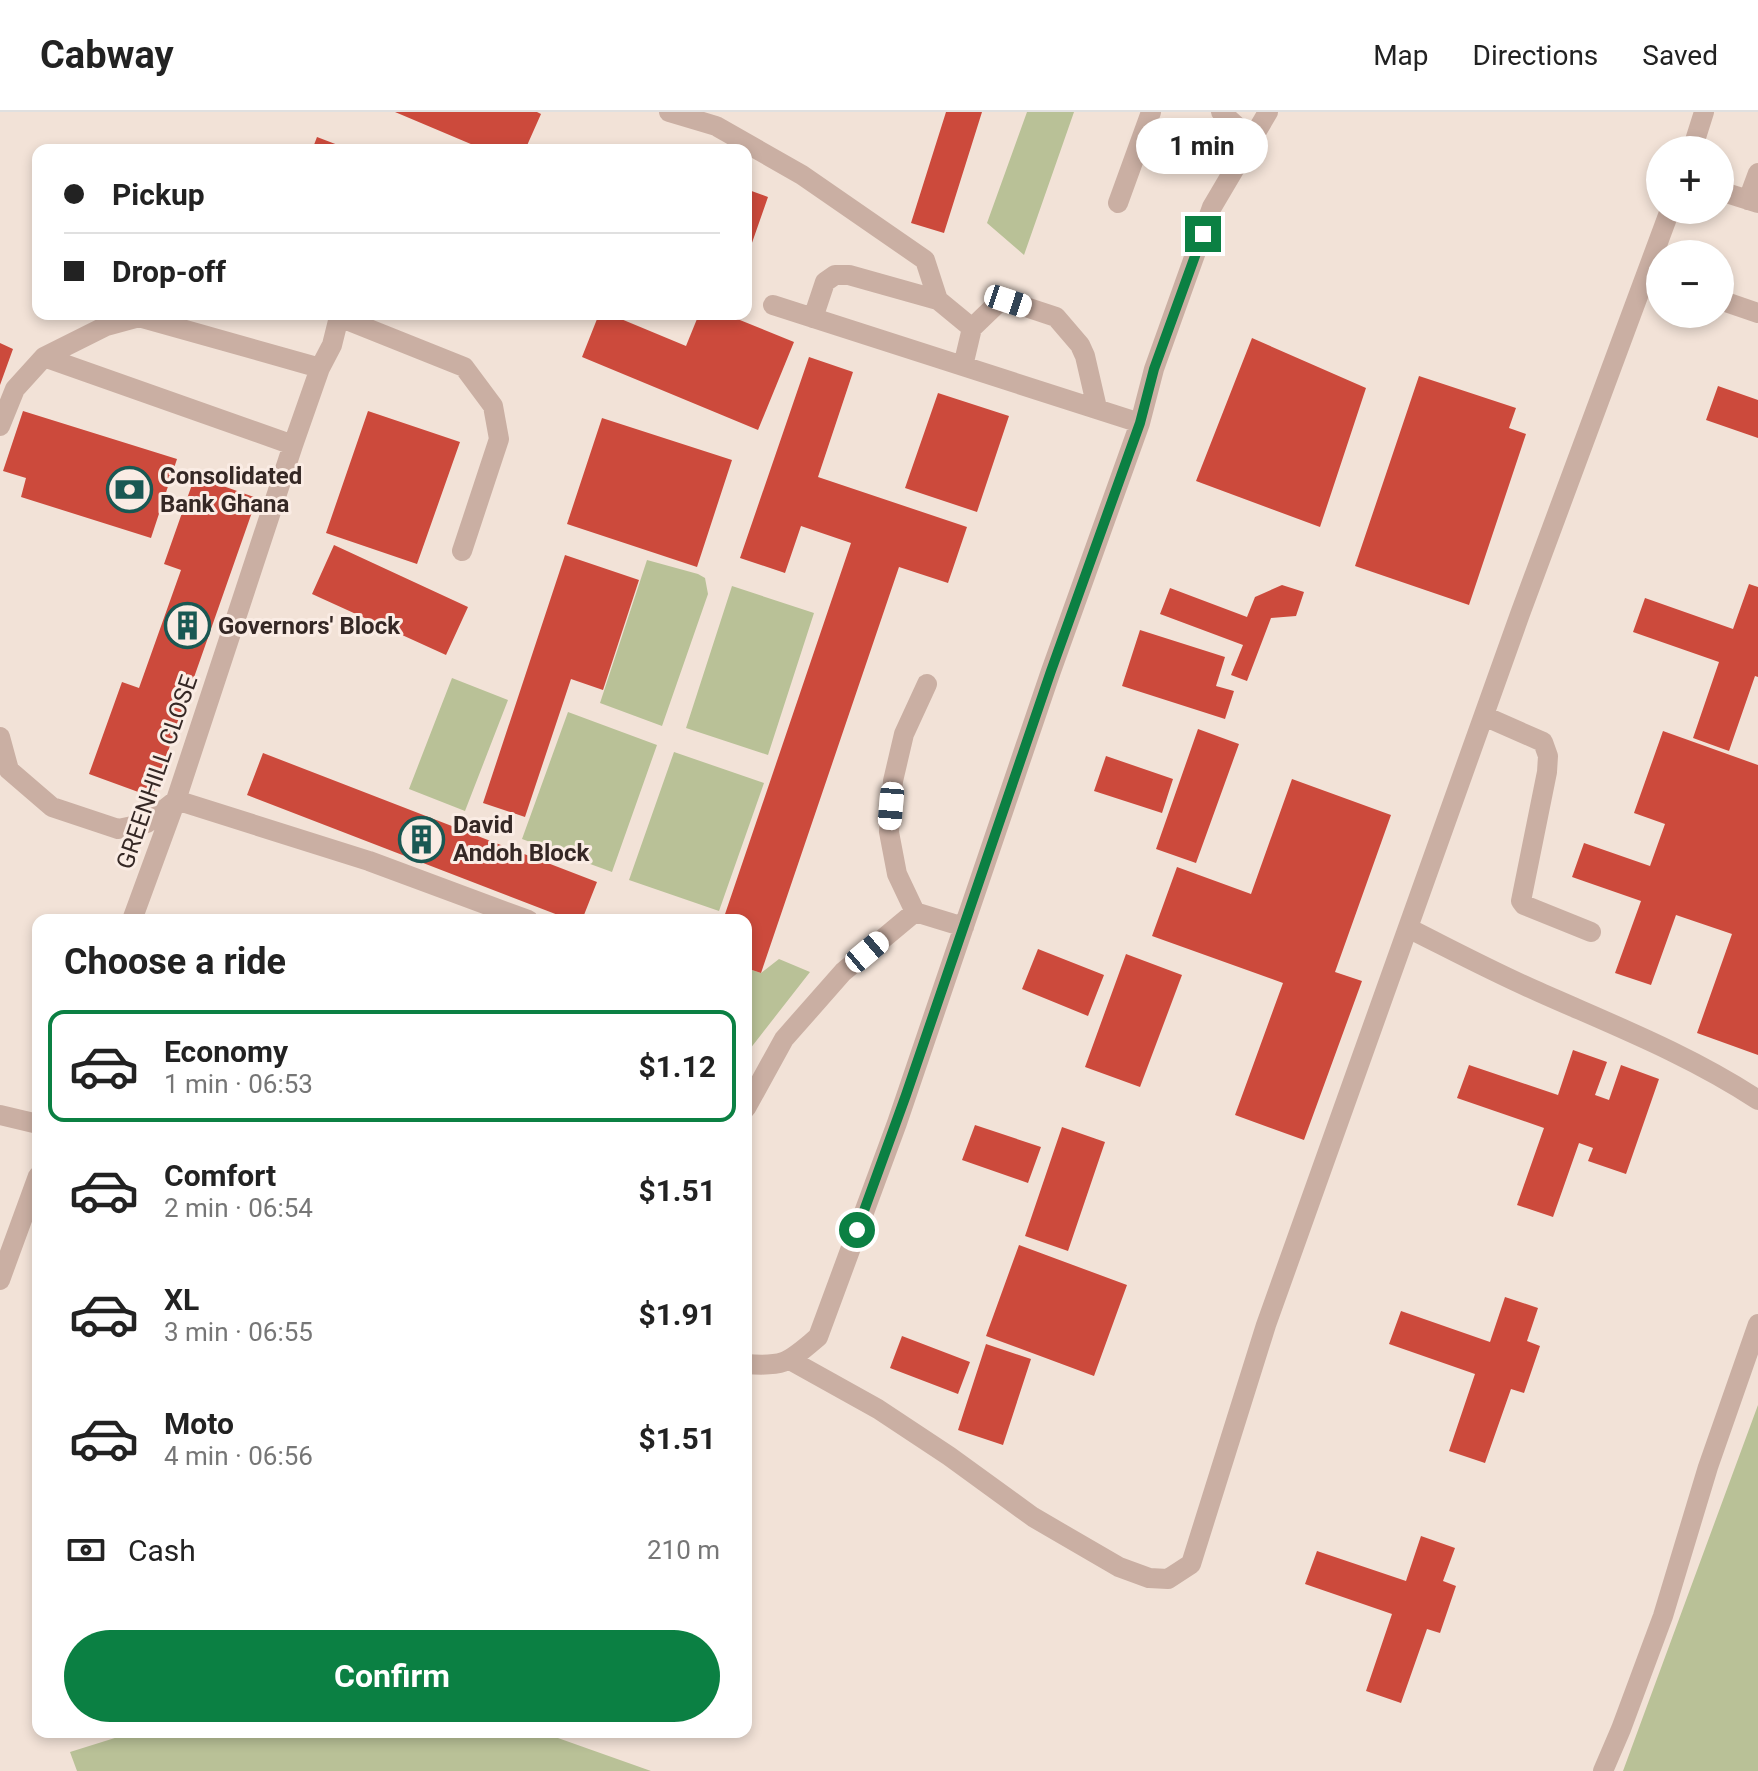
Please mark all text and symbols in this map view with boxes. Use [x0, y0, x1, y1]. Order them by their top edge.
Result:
text: Cabway [40, 33, 174, 77]
text: Map [1373, 39, 1429, 72]
text: Directions [1473, 39, 1598, 72]
text: Saved [1642, 39, 1718, 72]
callout: 1 min [1137, 118, 1269, 174]
text: 1 min [1169, 131, 1235, 161]
map controls [1646, 136, 1734, 328]
button: + [1646, 136, 1734, 224]
text: Pickup [112, 177, 205, 212]
route end [1185, 216, 1221, 252]
button: − [1646, 240, 1734, 328]
text: Drop-off [112, 254, 226, 289]
car [981, 282, 1035, 320]
place label: Consolidated Bank Ghana [160, 462, 302, 518]
bank icon: Consolidated Bank Ghana [105, 466, 153, 514]
building icon: Governors' Block [163, 602, 211, 650]
place label: Governors' Block [218, 612, 401, 640]
street label: GREENHILL CLOSE [111, 671, 203, 873]
car [877, 781, 905, 831]
place label: David Andoh Block [453, 811, 590, 867]
building icon: David Andoh Block [398, 815, 446, 863]
car [841, 927, 893, 977]
text: Choose a ride [64, 941, 286, 983]
icon: car [68, 1030, 140, 1102]
text: Economy [164, 1034, 288, 1069]
text: $1.12 [638, 1049, 716, 1084]
text: 1 min · 06:53 [164, 1069, 313, 1099]
icon: car [68, 1154, 140, 1226]
text: Comfort [164, 1158, 276, 1193]
text: $1.51 [638, 1173, 716, 1208]
text: 2 min · 06:54 [164, 1193, 313, 1223]
route start [839, 1212, 875, 1248]
icon: car [68, 1278, 140, 1350]
text: XL [164, 1282, 199, 1317]
text: $1.91 [638, 1297, 716, 1332]
text: 3 min · 06:55 [164, 1317, 313, 1347]
icon: car [68, 1402, 140, 1474]
text: Moto [164, 1406, 234, 1441]
text: $1.51 [638, 1421, 716, 1456]
text: 4 min · 06:56 [164, 1441, 313, 1471]
icon: cash [64, 1528, 108, 1572]
text: Cash [128, 1533, 196, 1568]
text: 210 m [647, 1535, 720, 1565]
button: Confirm [64, 1630, 720, 1722]

